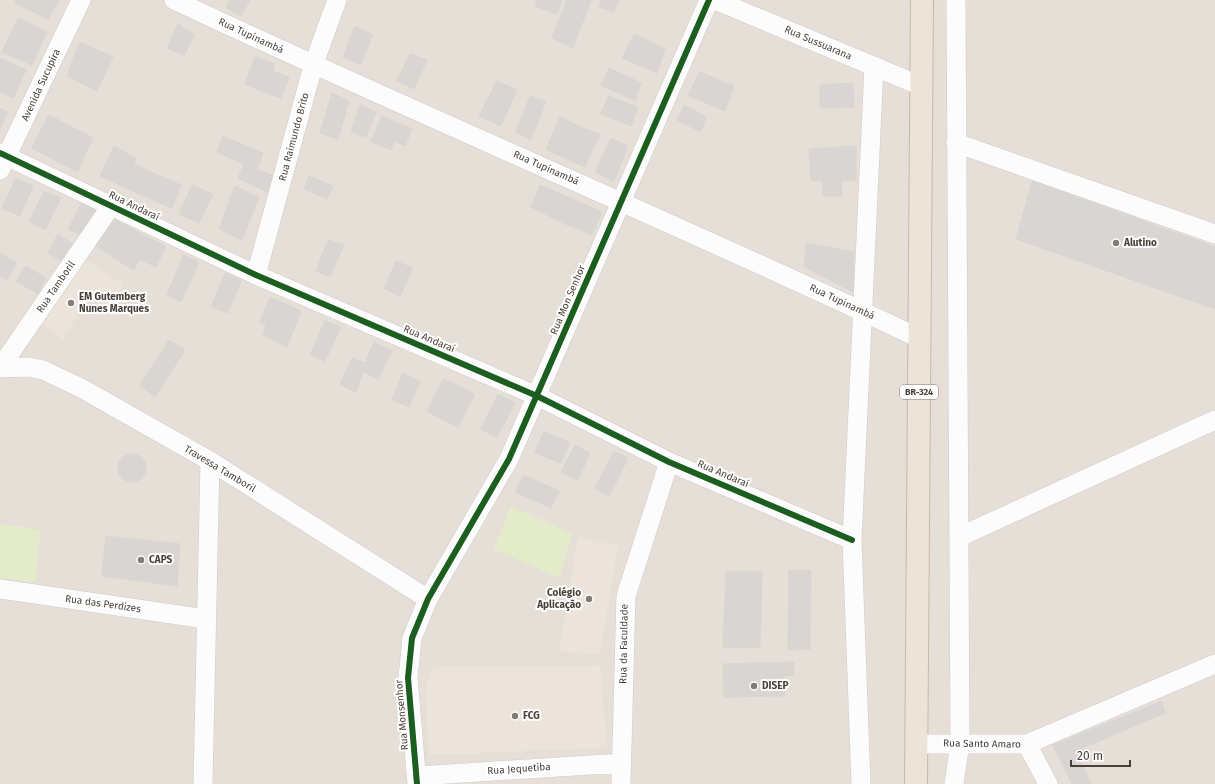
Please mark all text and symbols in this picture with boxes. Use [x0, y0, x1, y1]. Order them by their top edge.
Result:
street label: Rua Tupinambá [217, 16, 285, 56]
street label: Rua Sussuarana [783, 23, 853, 63]
street label: Avenida Sucupira [19, 47, 63, 123]
street label: Rua Raimundo Brito [276, 91, 312, 182]
street label: Rua Tupinambá [511, 148, 581, 188]
street label: Rua Andaraí [107, 188, 162, 223]
place label: Alutino [1123, 237, 1157, 249]
marker: Alutino [1111, 238, 1121, 248]
street label: Rua Tamboril [34, 259, 78, 315]
street label: Rua Mon Senhor [548, 263, 588, 337]
street label: Rua Tupinambá [808, 282, 876, 322]
place label: EM Gutemberg Nunes Marques [79, 291, 149, 315]
marker: EM Gutemberg Nunes Marques [66, 298, 76, 308]
street label: Rua Andaraí [401, 322, 457, 355]
road number: BR-324 [900, 385, 938, 399]
street label: Travessa Tamboril [182, 443, 258, 495]
street label: Rua Andaraí [695, 457, 751, 490]
place label: CAPS [149, 554, 172, 566]
marker: CAPS [136, 555, 146, 565]
place label: Colégio Aplicação [536, 586, 581, 611]
street label: Rua das Perdizes [64, 593, 142, 615]
marker: Colégio Aplicação [584, 594, 594, 604]
street label: Rua da Faculdade [617, 604, 631, 684]
street label: Rua Monsenhor [393, 679, 411, 751]
place label: DISEP [762, 680, 788, 692]
marker: DISEP [749, 681, 759, 691]
place label: FCG [523, 710, 540, 722]
marker: FCG [510, 711, 520, 721]
street label: Rua Santo Amaro [943, 737, 1021, 751]
scale bar [1071, 742, 1130, 768]
text: 20 m [1077, 749, 1103, 763]
street label: Rua Jequetiba [487, 761, 551, 777]

